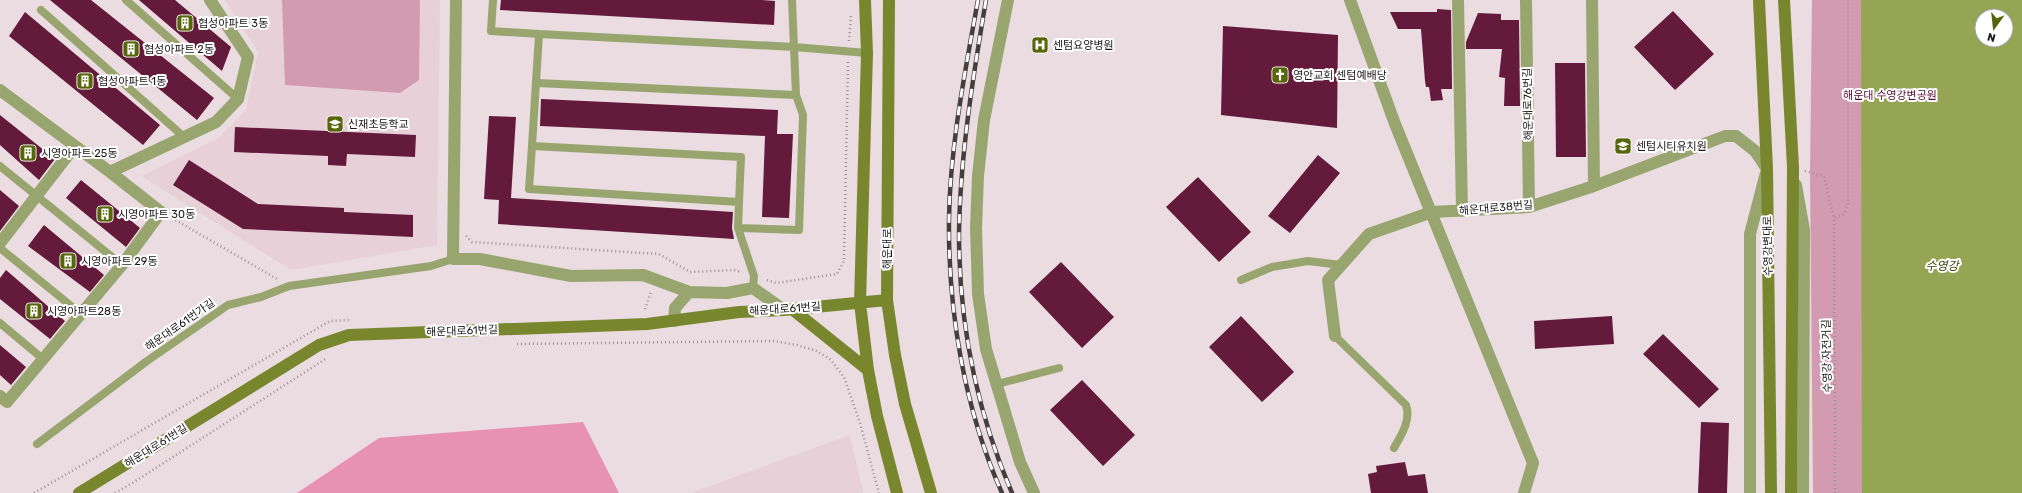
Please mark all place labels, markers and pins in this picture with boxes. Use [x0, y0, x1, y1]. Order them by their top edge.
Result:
building icon: 협성아파트 3동 [175, 13, 195, 33]
place label: 협성아파트 3동 [198, 17, 268, 30]
hospital icon: 센텀요양병원 [1030, 35, 1050, 55]
building icon: 협성아파트 2동 [121, 39, 141, 59]
place label: 센텀요양병원 [1053, 39, 1114, 52]
place label: 협성아파트 2동 [144, 43, 214, 56]
church icon: 영안교회 센텀예배당 [1270, 65, 1290, 85]
place label: 영안교회 센텀예배당 [1293, 69, 1387, 82]
building icon: 협성아파트 1동 [75, 71, 95, 91]
place label: 협성아파트 1동 [98, 75, 166, 88]
school or university icon: 신재초등학교 [325, 114, 345, 134]
place label: 신재초등학교 [348, 118, 409, 131]
school or university icon: 센텀시티유치원 [1613, 136, 1633, 156]
place label: 센텀시티유치원 [1636, 140, 1707, 153]
building icon: 시영아파트 25동 [18, 143, 38, 163]
place label: 시영아파트 25동 [41, 147, 117, 160]
building icon: 시영아파트 30동 [95, 204, 115, 224]
place label: 시영아파트 30동 [118, 208, 195, 221]
building icon: 시영아파트 29동 [58, 251, 78, 271]
place label: 시영아파트 29동 [81, 255, 157, 268]
building icon: 시영아파트28동 [24, 301, 44, 321]
place label: 시영아파트28동 [47, 305, 121, 318]

